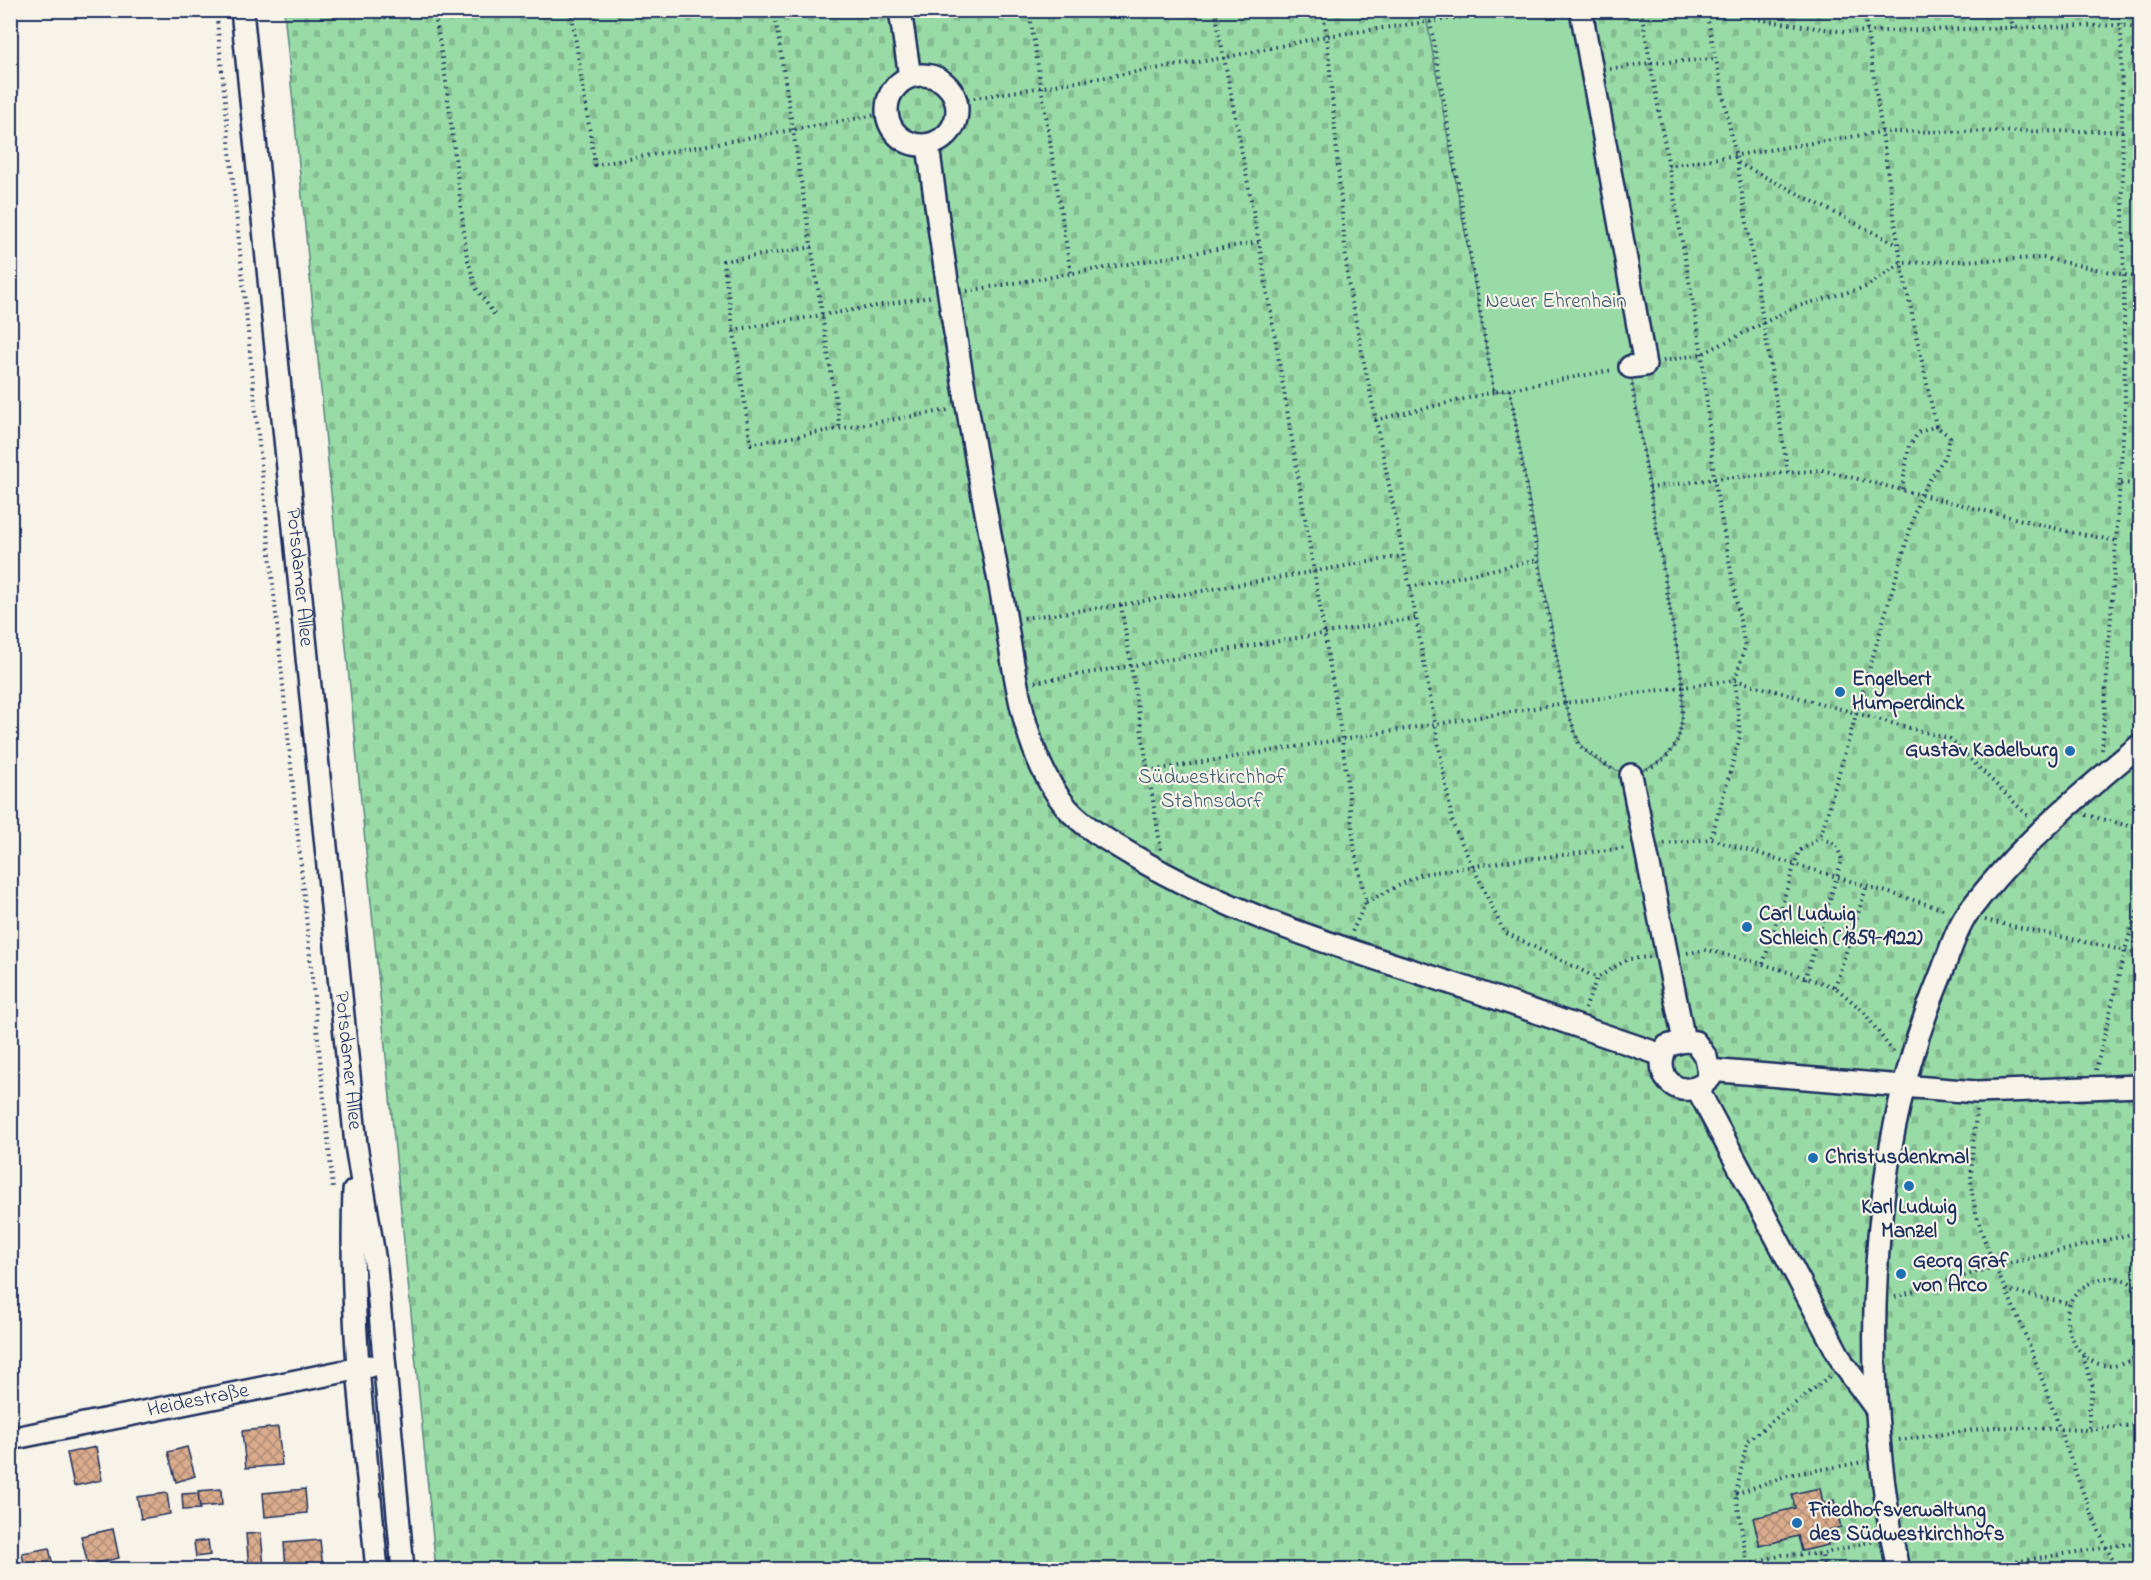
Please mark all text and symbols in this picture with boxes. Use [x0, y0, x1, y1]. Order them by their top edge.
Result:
park label: Neuer Ehrenhain [1485, 287, 1627, 317]
street label: Potsdamer Allee [277, 506, 321, 648]
place label: Engelbert Humperdinck [1852, 665, 1965, 719]
marker: Engelbert Humperdinck [1833, 685, 1847, 699]
place label: Gustav Kadelburg [1905, 736, 2058, 768]
marker: Gustav Kadelburg [2063, 744, 2077, 758]
park label: Südwestkirchhof Stahnsdorf [1138, 763, 1286, 817]
place label: Carl Ludwig Schleich (1859-1922) [1759, 900, 1924, 954]
marker: Carl Ludwig Schleich (1859-1922) [1740, 920, 1754, 934]
street label: Potsdamer Allee [326, 990, 369, 1132]
place label: Christusdenkmal [1825, 1143, 1970, 1173]
marker: Christusdenkmal [1806, 1151, 1820, 1165]
marker: Karl Ludwig Manzel [1902, 1179, 1916, 1193]
place label: Karl Ludwig Manzel [1861, 1193, 1957, 1247]
place label: Georg Graf von Arco [1912, 1247, 2010, 1301]
marker: Georg Graf von Arco [1894, 1267, 1908, 1281]
street label: Heidestraße [145, 1376, 252, 1426]
place label: Friedhofsverwaltung des Südwestkirchhofs [1808, 1496, 2005, 1550]
marker: Friedhofsverwaltung des Südwestkirchhofs [1790, 1516, 1804, 1530]

